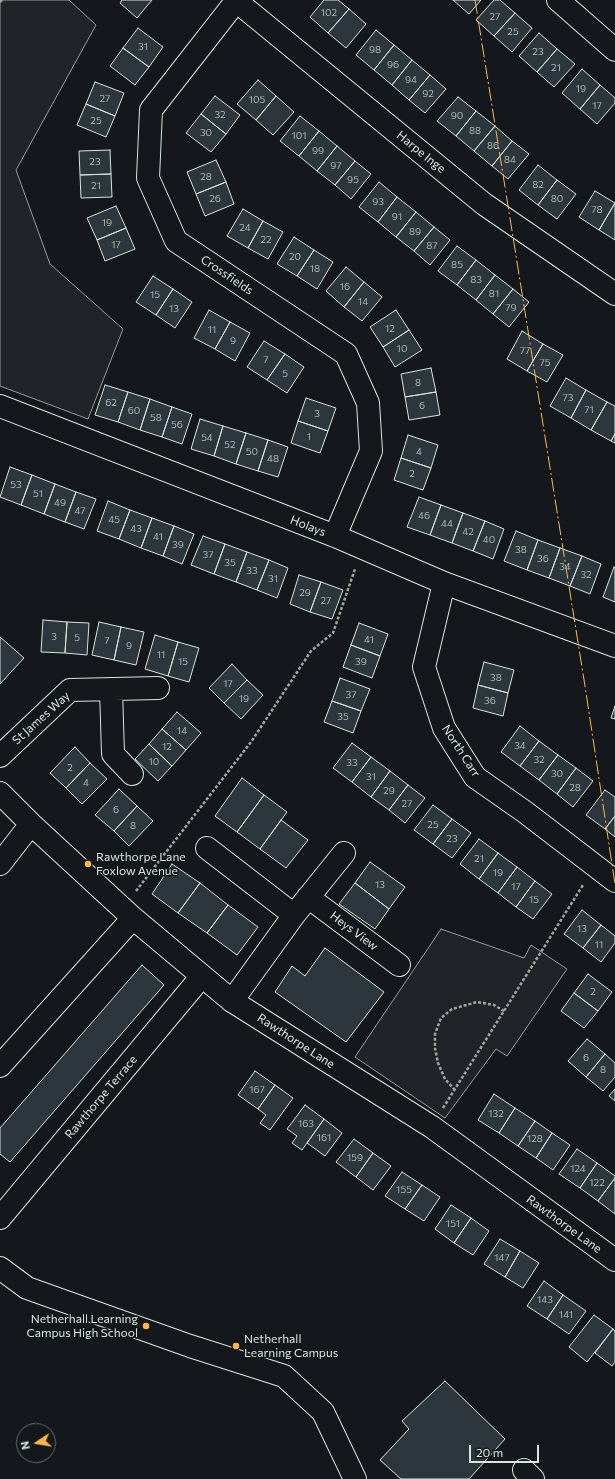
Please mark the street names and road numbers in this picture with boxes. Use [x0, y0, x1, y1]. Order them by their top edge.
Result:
street label: Harpe Inge [394, 128, 448, 176]
street label: Crossfields [198, 252, 256, 298]
street label: Holays [288, 513, 328, 539]
street label: St James Way [9, 688, 73, 748]
street label: North Carr [439, 722, 483, 780]
street label: Heys View [327, 908, 381, 954]
street label: Rawthorpe Lane [255, 1011, 337, 1071]
street label: Rawthorpe Terrace [62, 1052, 140, 1142]
street label: Rawthorpe Lane [524, 1192, 604, 1256]

